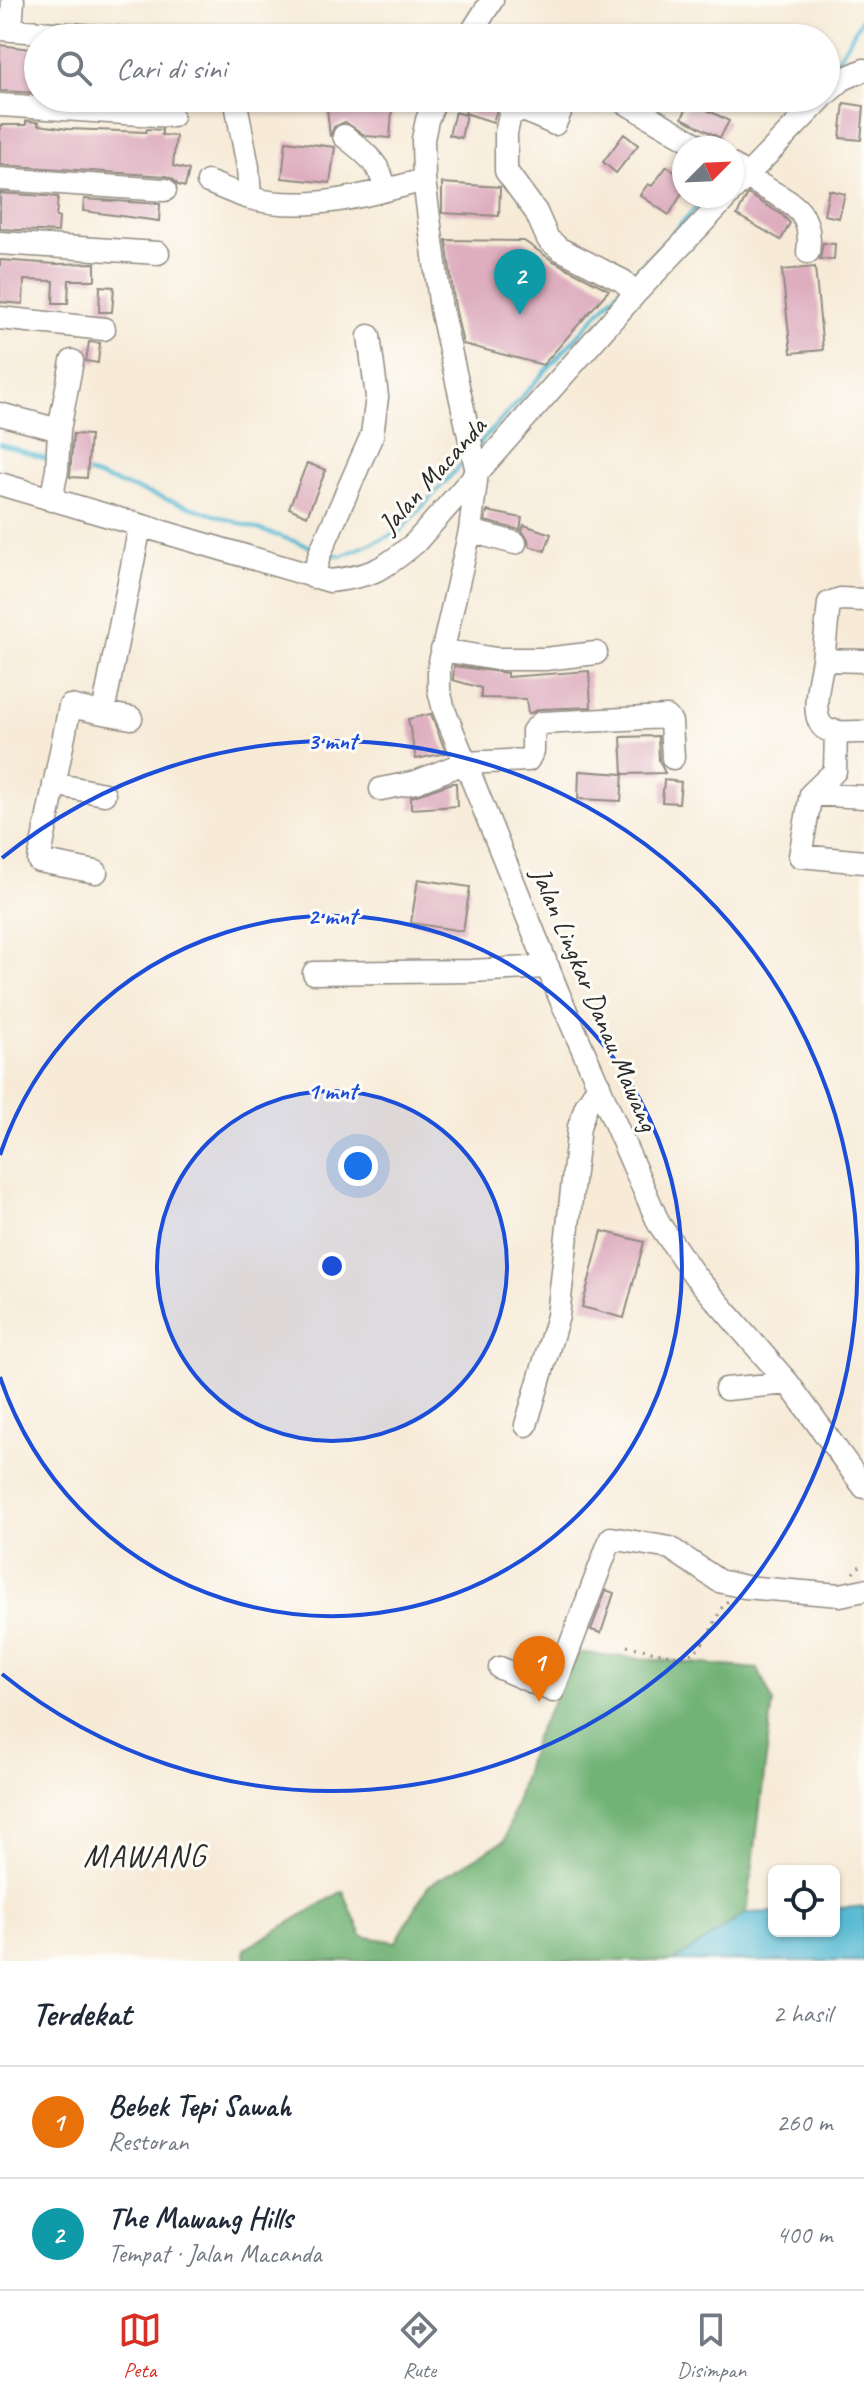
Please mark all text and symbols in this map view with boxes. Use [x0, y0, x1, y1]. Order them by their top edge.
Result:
search box [24, 24, 840, 112]
icon: search [52, 46, 96, 90]
text: Cari di sini [116, 49, 227, 87]
north arrow [672, 136, 744, 208]
pin: 2 [494, 249, 546, 315]
street label: Jalan Macanda [369, 408, 495, 542]
text: 3 mnt [307, 726, 361, 756]
street label: Jalan Lingkar Danau Mawang [523, 860, 667, 1137]
text: 2 mnt [307, 901, 361, 931]
text: 1 mnt [307, 1076, 361, 1106]
your location [338, 1146, 378, 1186]
centre of rings [318, 1252, 346, 1280]
pin: 1 [513, 1636, 565, 1702]
district label: MAWANG [83, 1835, 208, 1876]
map controls [768, 1865, 840, 1937]
button: locate [768, 1865, 840, 1937]
text: Terdekat [32, 1992, 131, 2035]
text: 2 hasil [772, 1997, 832, 2030]
text: Bebek Tepi Sawah [108, 2087, 291, 2125]
text: 1 [52, 2106, 64, 2139]
text: 260 m [776, 2106, 832, 2139]
text: Restoran [108, 2125, 189, 2158]
text: The Mawang Hills [108, 2199, 293, 2237]
text: 2 [52, 2218, 64, 2251]
text: 400 m [776, 2218, 832, 2251]
text: Tempat · Jalan Macanda [108, 2237, 322, 2270]
tab: Peta [118, 2308, 162, 2384]
tab: Rute [397, 2308, 441, 2384]
tab: Disimpan [677, 2308, 746, 2384]

